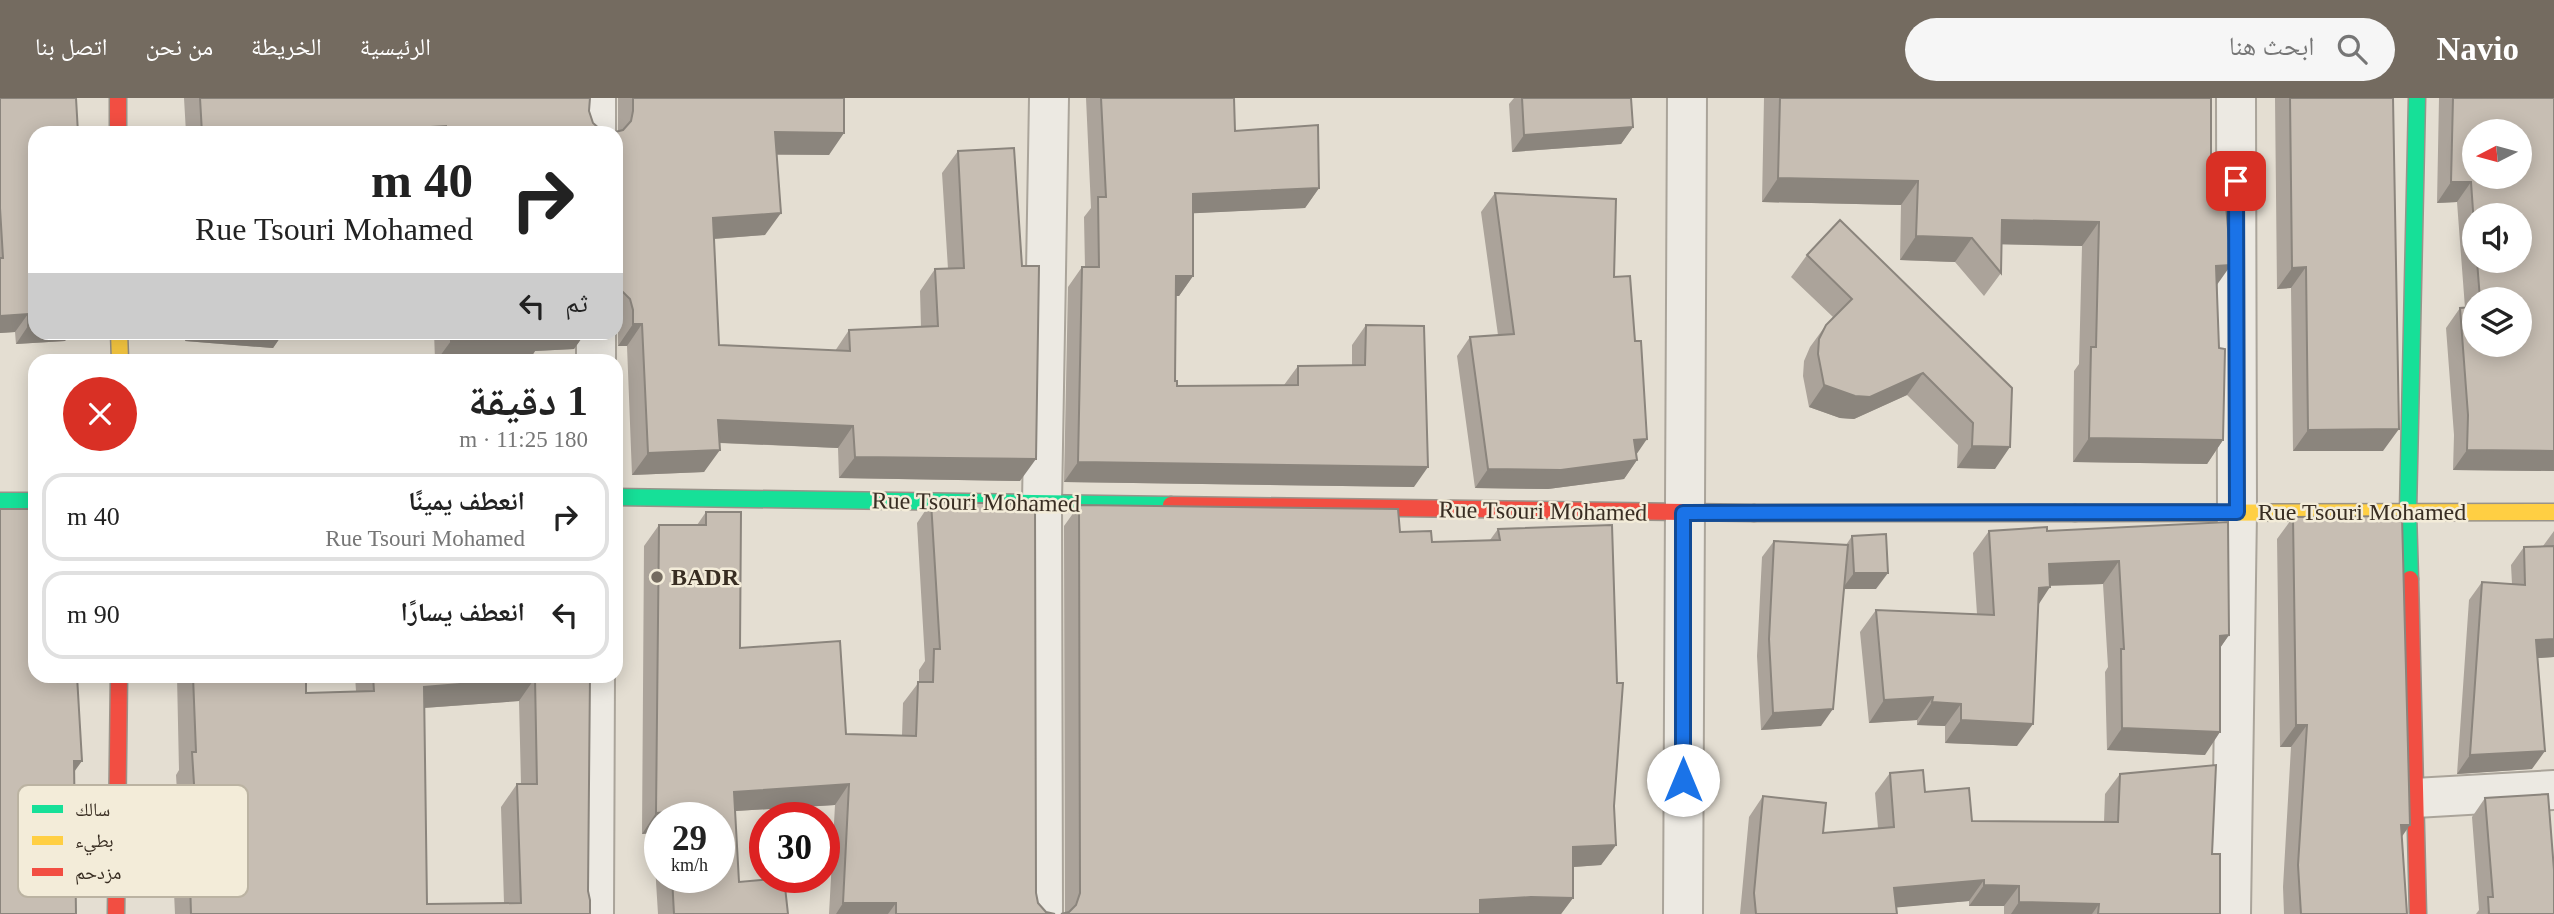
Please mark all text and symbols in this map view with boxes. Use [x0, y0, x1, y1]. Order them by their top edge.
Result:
search box [1905, 18, 2395, 81]
icon: search [2333, 30, 2371, 68]
text: Navio [2437, 31, 2519, 67]
text: ابحث هنا [2229, 32, 2315, 61]
text: اتصل بنا [35, 34, 107, 60]
text: من نحن [145, 34, 213, 60]
text: الخريطة [251, 34, 322, 60]
text: الرئيسية [360, 34, 431, 60]
north arrow [2462, 119, 2532, 189]
map controls [2462, 119, 2532, 357]
pin [2206, 151, 2266, 211]
text: 40 m [371, 153, 473, 208]
icon: right [497, 154, 588, 245]
icon: arrive [2217, 162, 2255, 200]
button: sound [2462, 203, 2532, 273]
text: Rue Tsouri Mohamed [195, 211, 473, 247]
icon: left [513, 287, 551, 325]
button: layers [2462, 287, 2532, 357]
text: ثم [565, 289, 588, 318]
button: close [63, 377, 137, 451]
text: 1 دقيقة [468, 378, 588, 424]
text: 180 m · 11:25 [459, 427, 588, 452]
text: انعطف يمينًا [408, 487, 525, 516]
street label: Rue Tsouri Mohamed [872, 487, 1080, 517]
street label: Rue Tsouri Mohamed [1439, 496, 1647, 526]
icon: right [546, 498, 584, 536]
street label: Rue Tsouri Mohamed [2258, 499, 2466, 525]
text: 40 m [67, 502, 120, 531]
text: Rue Tsouri Mohamed [325, 526, 525, 551]
place label: BADR [671, 564, 740, 590]
marker: BADR [649, 569, 665, 585]
icon: left [546, 596, 584, 634]
text: انعطف يسارًا [401, 598, 525, 627]
text: 90 m [67, 600, 120, 629]
position arrow [1646, 743, 1720, 817]
legend [18, 785, 248, 897]
text: سالك [75, 799, 110, 820]
speed limit sign: 30 [749, 802, 840, 893]
text: 29 [672, 819, 707, 858]
text: بطيء [75, 830, 114, 856]
text: km/h [671, 855, 708, 875]
text: مزدحم [75, 862, 121, 885]

